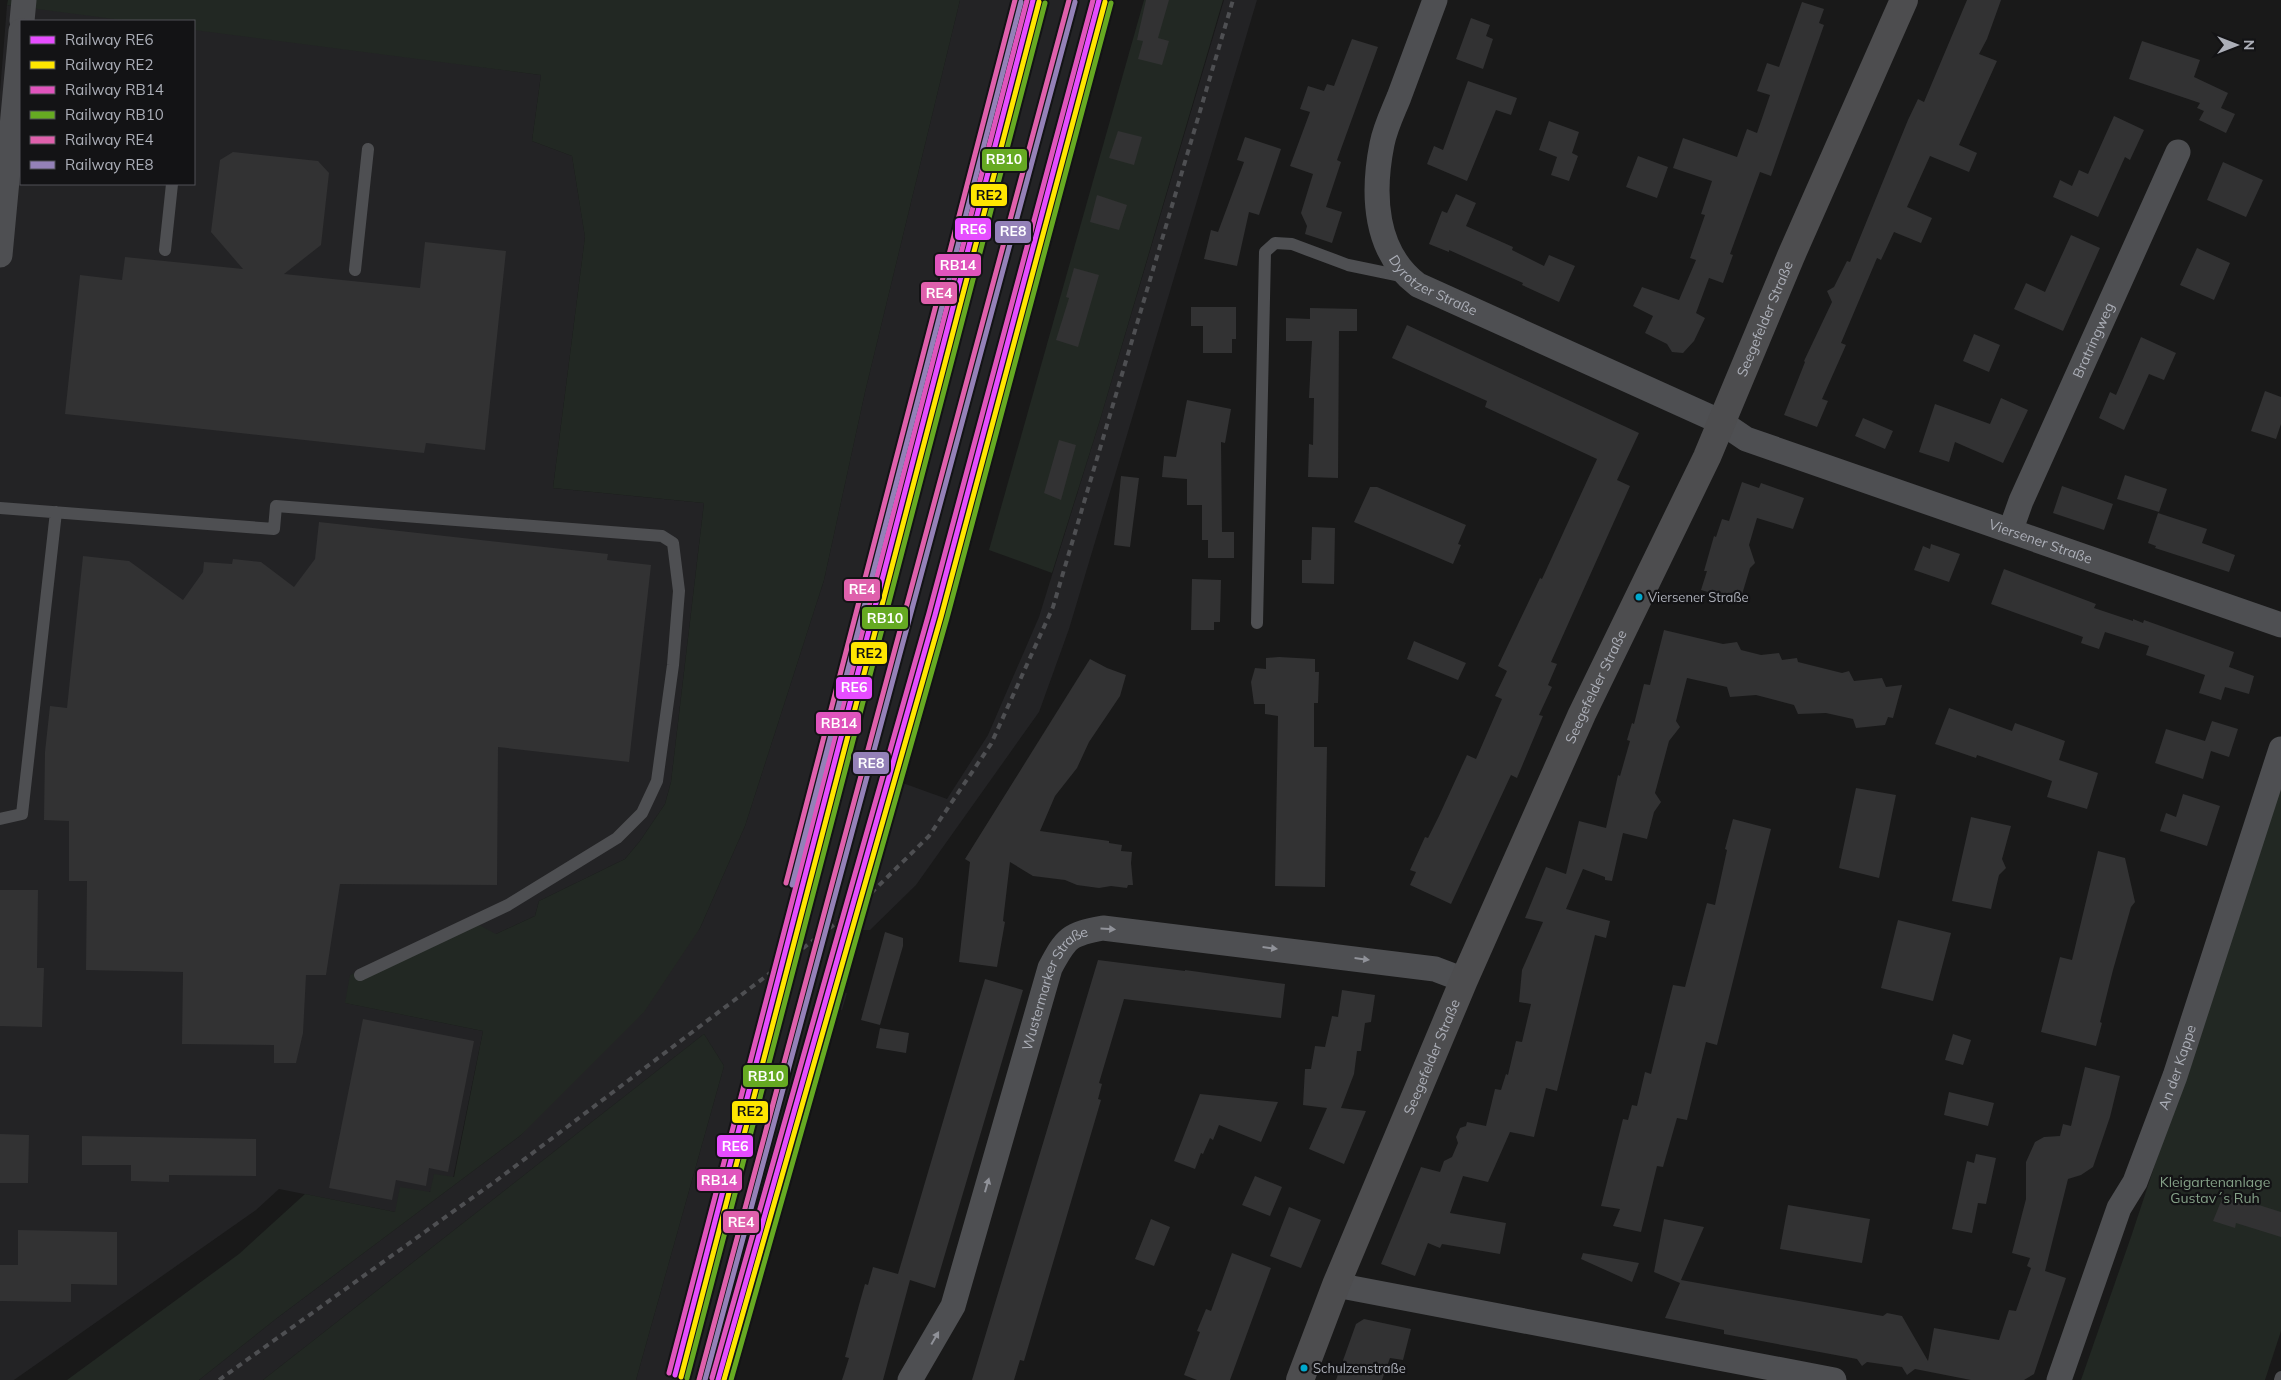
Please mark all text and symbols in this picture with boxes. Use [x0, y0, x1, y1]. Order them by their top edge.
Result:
legend [20, 20, 195, 185]
north arrow [2211, 20, 2261, 70]
text: Railway RE6 [65, 30, 153, 49]
text: N [2240, 40, 2258, 50]
text: Railway RE2 [65, 55, 153, 74]
text: Railway RB14 [65, 80, 164, 99]
text: Railway RB10 [65, 105, 164, 124]
text: Railway RE4 [65, 130, 153, 149]
line badge: RB10 [981, 148, 1028, 172]
text: RB10 [986, 150, 1022, 168]
text: Railway RE8 [65, 155, 153, 174]
line badge: RE2 [970, 183, 1008, 207]
text: RE2 [976, 186, 1002, 204]
line badge: RE6 [954, 217, 992, 241]
text: RE6 [960, 220, 986, 238]
line badge: RE8 [994, 220, 1032, 244]
text: RE8 [1000, 222, 1026, 240]
street label: Dyrotzer Straße [1385, 251, 1480, 320]
line badge: RB14 [934, 253, 982, 277]
text: RB14 [940, 256, 977, 274]
street label: Seegefelder Straße [1733, 258, 1797, 379]
line badge: RE4 [920, 281, 958, 305]
text: RE4 [926, 284, 953, 302]
street label: Bratringweg [2068, 300, 2118, 381]
street label: Viersener Straße [1986, 515, 2095, 568]
line badge: RE4 [843, 578, 881, 602]
text: RE4 [849, 580, 876, 598]
place label: Viersener Straße [1648, 589, 1749, 605]
marker: Viersener Straße [1634, 592, 1644, 602]
line badge: RB10 [861, 606, 909, 630]
text: RB10 [867, 609, 903, 627]
street label: Seegefelder Straße [1561, 627, 1631, 746]
line badge: RE2 [850, 641, 888, 665]
text: RE2 [856, 644, 882, 662]
line badge: RE6 [835, 676, 873, 700]
text: RE6 [841, 678, 867, 696]
line badge: RB14 [815, 711, 862, 735]
text: RB14 [821, 714, 858, 732]
line badge: RE8 [852, 751, 890, 775]
text: RE8 [858, 754, 884, 772]
street label: Wustermarker Straße [1018, 923, 1090, 1052]
one-way arrow [1101, 925, 1117, 933]
one-way arrow [1262, 944, 1278, 952]
one-way arrow [1355, 955, 1371, 963]
street label: Seegefelder Straße [1399, 996, 1464, 1117]
street label: An der Kappe [2154, 1022, 2200, 1112]
line badge: RB10 [742, 1064, 789, 1088]
text: RB10 [748, 1067, 784, 1085]
line badge: RE2 [731, 1100, 769, 1124]
text: RE2 [737, 1102, 763, 1120]
line badge: RE6 [716, 1134, 754, 1158]
text: RE6 [722, 1137, 748, 1155]
line badge: RB14 [696, 1168, 743, 1192]
text: RB14 [701, 1171, 738, 1189]
park label: Kleigartenanlage Gustav´s Ruh [2160, 1173, 2270, 1207]
one-way arrow [984, 1177, 992, 1192]
line badge: RE4 [722, 1210, 760, 1234]
text: RE4 [728, 1213, 755, 1231]
one-way arrow [930, 1331, 939, 1344]
place label: Schulzenstraße [1313, 1360, 1406, 1376]
marker: Schulzenstraße [1299, 1363, 1309, 1373]

